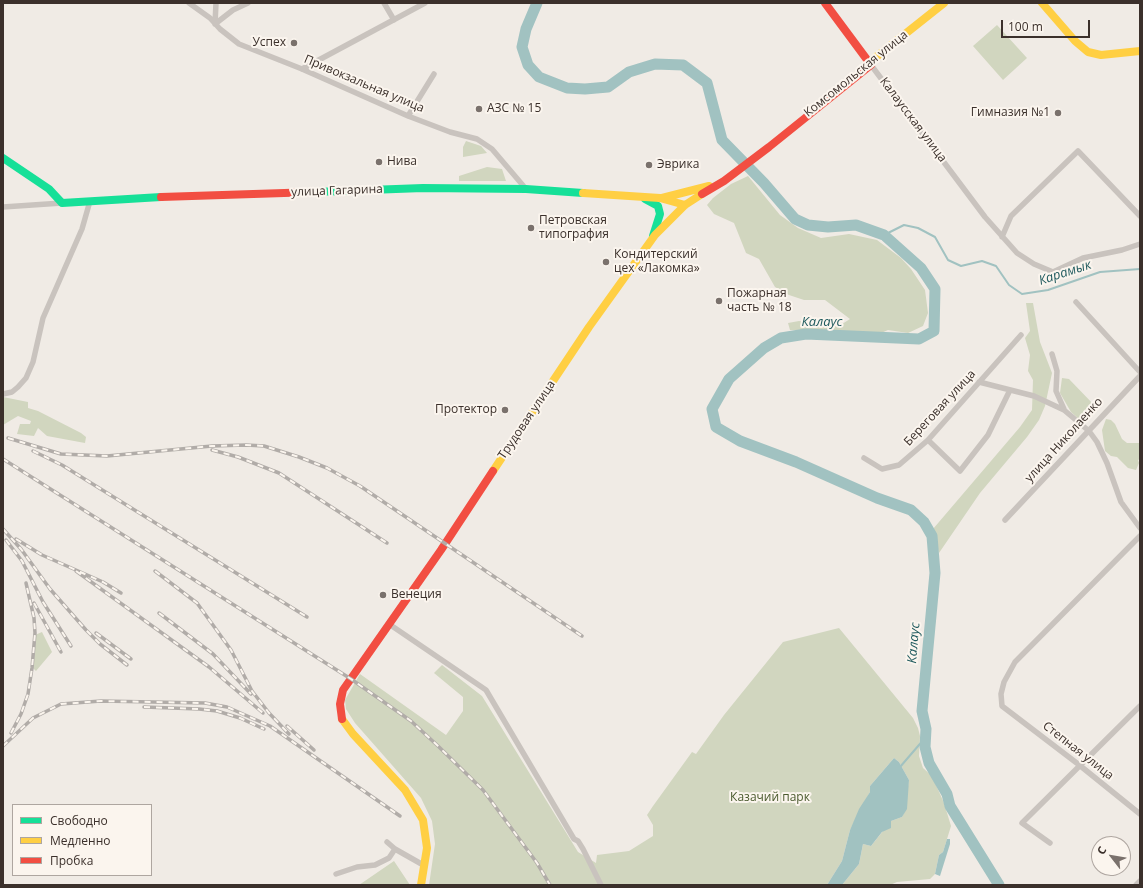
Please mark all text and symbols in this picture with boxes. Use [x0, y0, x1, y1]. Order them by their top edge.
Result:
scale bar [1003, 12, 1092, 38]
text: 100 m [1008, 18, 1043, 35]
street label: Комсомольская улица [801, 28, 911, 120]
place label: Успех [252, 36, 286, 50]
marker: Успех [289, 38, 299, 48]
street label: Привокзальная улица [302, 52, 426, 116]
street label: Калаусская улица [876, 75, 950, 165]
place label: АЗС № 15 [487, 102, 541, 116]
marker: АЗС № 15 [474, 104, 484, 114]
place label: Гимназия №1 [971, 106, 1050, 120]
marker: Гимназия №1 [1053, 108, 1063, 118]
place label: Нива [387, 155, 417, 169]
marker: Нива [374, 157, 384, 167]
place label: Эврика [657, 158, 699, 172]
marker: Эврика [644, 160, 654, 170]
street label: улица Гагарина [291, 182, 383, 200]
place label: Петровская типография [539, 214, 609, 242]
marker: Петровская типография [526, 223, 536, 233]
place label: Кондитерский цех «Лакомка» [614, 248, 700, 276]
marker: Кондитерский цех «Лакомка» [601, 257, 611, 267]
water label: Карамык [1037, 257, 1093, 289]
place label: Пожарная часть № 18 [727, 287, 792, 315]
marker: Пожарная часть № 18 [714, 296, 724, 306]
water label: Калаус [802, 314, 842, 330]
street label: Береговая улица [901, 367, 979, 449]
street label: Трудовая улица [495, 378, 559, 462]
street label: улица Николаенко [1022, 395, 1106, 485]
place label: Протектор [435, 403, 497, 417]
marker: Протектор [500, 405, 510, 415]
place label: Венеция [391, 588, 442, 602]
marker: Венеция [378, 590, 388, 600]
water label: Калаус [904, 622, 924, 664]
street label: Степная улица [1040, 719, 1116, 783]
park label: Казачий парк [730, 791, 810, 805]
legend [12, 804, 152, 876]
text: Свободно [50, 812, 108, 829]
text: Медленно [50, 832, 110, 849]
north arrow [1091, 836, 1131, 876]
text: С [1093, 843, 1109, 857]
text: Пробка [50, 852, 93, 869]

